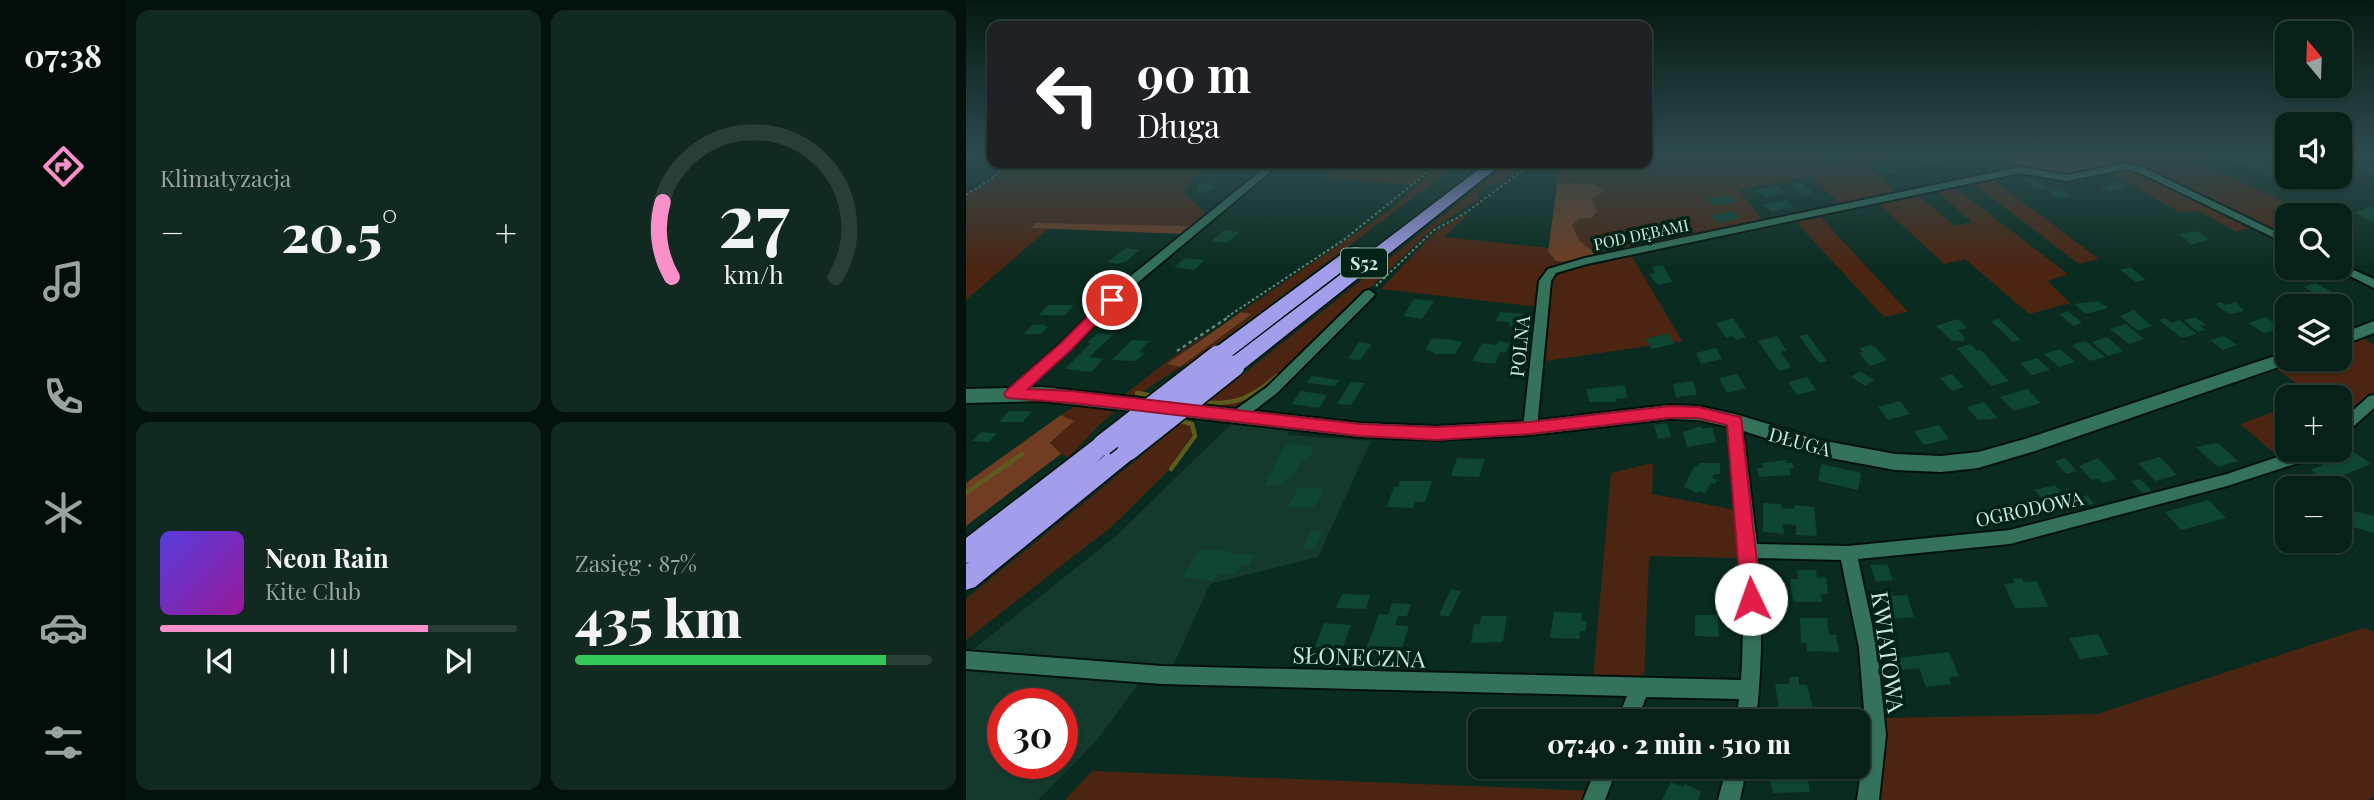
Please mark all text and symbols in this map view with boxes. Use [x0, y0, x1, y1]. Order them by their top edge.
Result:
north arrow [2275, 21, 2352, 98]
map controls [2275, 21, 2352, 553]
text: 07:38 [24, 33, 102, 76]
text: 90 m [1137, 40, 1251, 105]
icon: left [1022, 49, 1113, 140]
text: Długa [1137, 103, 1220, 146]
button: sound [2275, 112, 2352, 189]
icon: directions [39, 142, 88, 191]
text: Klimatyzacja [160, 162, 291, 193]
text: 27 [718, 168, 790, 265]
text: 20.5° [282, 197, 398, 266]
button: search [2275, 203, 2352, 280]
text: − [160, 206, 185, 257]
text: + [495, 206, 517, 257]
street label: POD DĘBAMI [1591, 214, 1691, 254]
road number: S52 [1341, 248, 1387, 278]
icon: music [39, 257, 88, 306]
text: km/h [724, 257, 784, 290]
pin [1082, 270, 1142, 330]
icon: arrive [1093, 281, 1131, 319]
button: layers [2275, 294, 2352, 371]
street label: POLNA [1503, 313, 1535, 378]
icon: phone [39, 372, 88, 421]
button: + [2275, 385, 2352, 462]
street label: DŁUGA [1766, 420, 1835, 462]
button: − [2275, 476, 2352, 553]
street label: OGRODOWA [1973, 484, 2086, 532]
icon: climate [39, 488, 88, 537]
text: Neon Rain [265, 540, 389, 575]
text: Zasięg · 87% [575, 547, 697, 578]
position arrow [1714, 562, 1788, 636]
text: Kite Club [265, 575, 361, 606]
text: 435 km [575, 582, 742, 651]
street label: KWIATOWA [1865, 589, 1913, 715]
icon: car [39, 603, 88, 652]
street label: SŁONECZNA [1292, 638, 1427, 674]
icon: previous [201, 642, 239, 680]
icon: pause [320, 642, 358, 680]
icon: next [439, 642, 477, 680]
speed limit sign: 30 [987, 688, 1078, 779]
icon: filters [39, 718, 88, 767]
text: 07:40 · 2 min · 510 m [1547, 726, 1791, 761]

